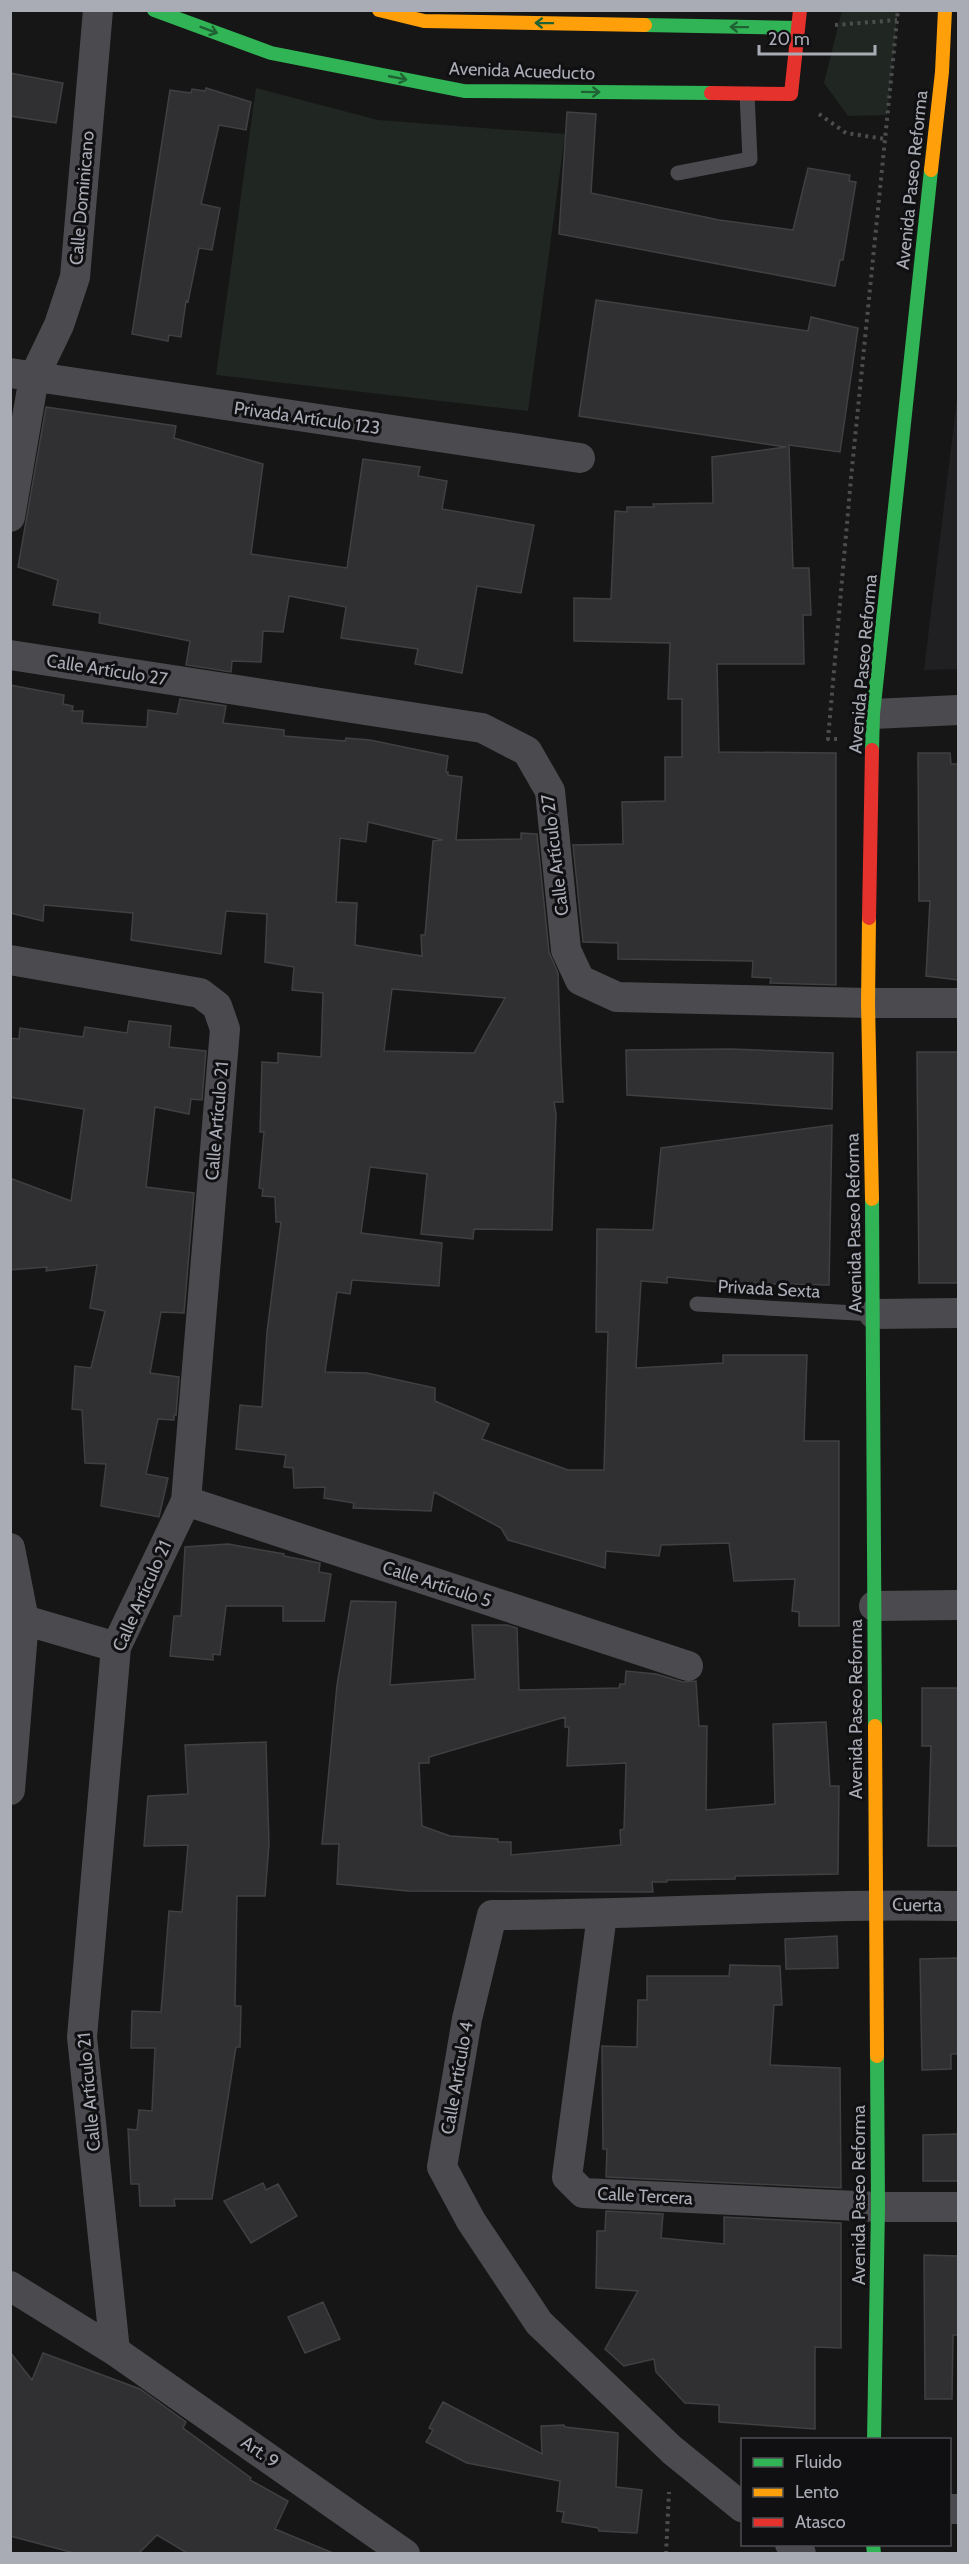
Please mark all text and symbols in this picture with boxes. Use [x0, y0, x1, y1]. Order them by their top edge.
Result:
one-way arrow [535, 18, 555, 29]
scale bar [759, 18, 874, 56]
one-way arrow [730, 21, 750, 33]
one-way arrow [199, 26, 218, 37]
text: 20 m [768, 28, 810, 50]
street label: Avenida Acueducto [449, 57, 595, 85]
one-way arrow [387, 73, 407, 84]
one-way arrow [581, 86, 601, 98]
street label: Avenida Paseo Reforma [892, 89, 932, 271]
street label: Calle Dominicano [65, 130, 99, 266]
street label: Privada Artículo 123 [233, 397, 381, 439]
street label: Avenida Paseo Reforma [844, 573, 882, 754]
street label: Calle Artículo 27 [45, 650, 169, 690]
street label: Calle Artículo 27 [537, 793, 573, 917]
street label: Calle Artículo 21 [201, 1061, 233, 1181]
street label: Avenida Paseo Reforma [841, 1133, 867, 1313]
street label: Privada Sexta [717, 1275, 821, 1303]
street label: Calle Artículo 21 [108, 1537, 176, 1655]
street label: Calle Artículo 5 [380, 1556, 494, 1612]
street label: Avenida Paseo Reforma [845, 1619, 867, 1799]
street label: Cuerta [892, 1894, 942, 1916]
street label: Calle Artículo 4 [436, 2020, 478, 2136]
street label: Calle Artículo 21 [73, 2032, 105, 2152]
street label: Avenida Paseo Reforma [848, 2105, 870, 2285]
street label: Calle Tercera [597, 2183, 694, 2210]
street label: Art. 9 [237, 2431, 283, 2473]
legend [741, 2438, 951, 2546]
text: Fluido [795, 2451, 842, 2473]
text: Lento [795, 2481, 839, 2503]
text: Atasco [795, 2511, 846, 2533]

